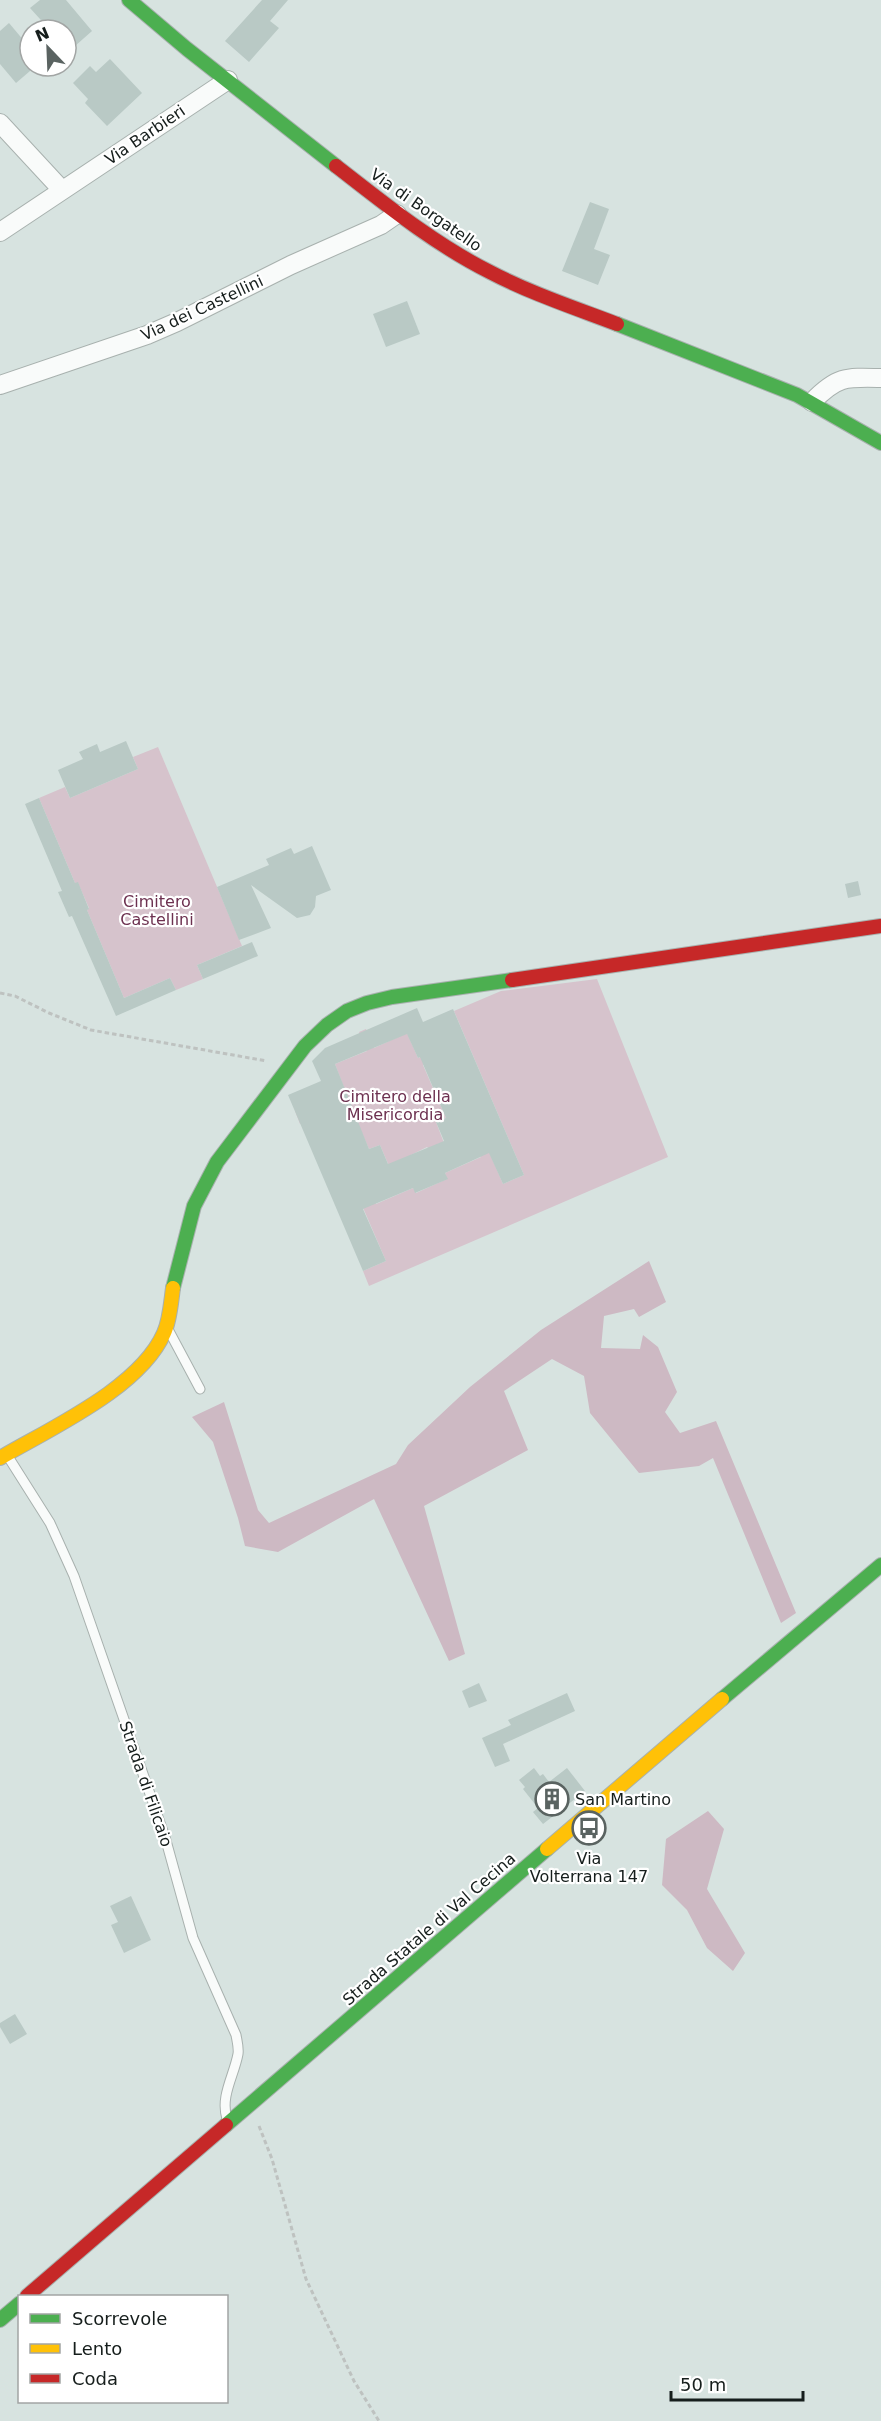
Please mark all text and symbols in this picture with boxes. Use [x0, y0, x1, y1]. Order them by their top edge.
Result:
north arrow [18, 18, 78, 78]
text: N [32, 23, 52, 46]
street label: Via Barbieri [101, 101, 189, 169]
street label: Via di Borgatello [367, 165, 485, 255]
street label: Via dei Castellini [138, 271, 266, 345]
park label: Cimitero Castellini [120, 892, 194, 929]
park label: Cimitero della Misericordia [339, 1087, 451, 1124]
street label: Strada di Filicaio [116, 1719, 176, 1849]
building icon: San Martino [534, 1781, 570, 1817]
place label: San Martino [575, 1790, 671, 1809]
bus stop icon: Via Volterrana 147 [571, 1810, 607, 1846]
street label: Strada Statale di Val Cecina [339, 1849, 519, 2009]
place label: Via Volterrana 147 [530, 1849, 648, 1886]
legend [18, 2295, 228, 2403]
text: Scorrevole [72, 2308, 167, 2329]
text: Lento [72, 2338, 122, 2359]
scale bar [671, 2364, 803, 2402]
text: Coda [72, 2368, 118, 2389]
text: 50 m [680, 2374, 726, 2395]

